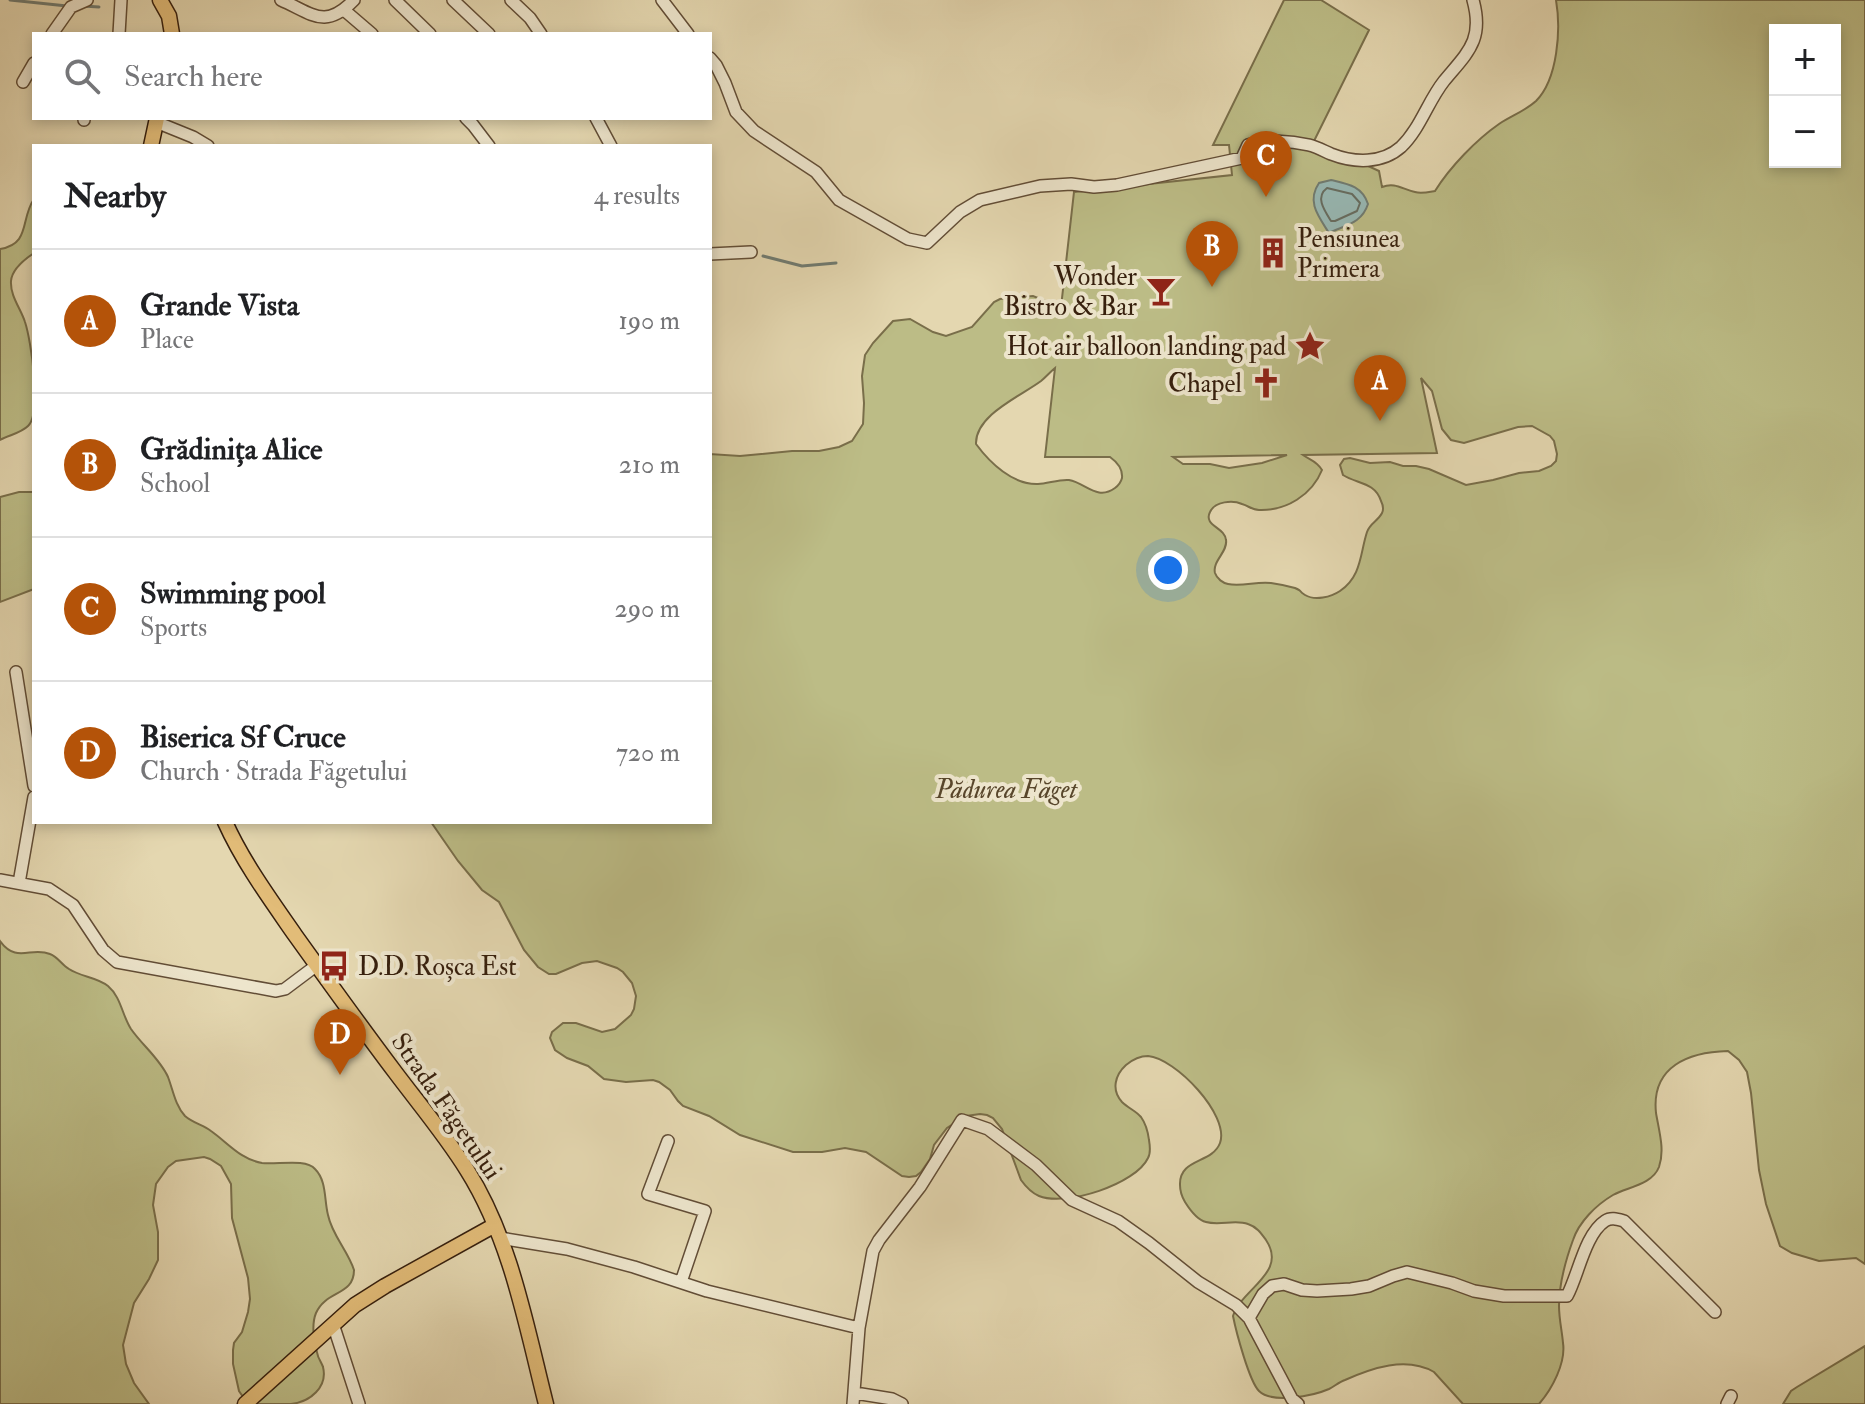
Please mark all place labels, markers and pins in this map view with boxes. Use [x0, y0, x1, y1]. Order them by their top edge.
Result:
pin: C [1240, 131, 1292, 197]
pin: B [1186, 221, 1238, 287]
place label: Pensiunea Primera [1297, 223, 1400, 285]
building icon: Pensiunea Primera [1256, 236, 1290, 270]
place label: Wonder Bistro & Bar [1004, 261, 1137, 323]
bar icon: Wonder Bistro & Bar [1144, 274, 1178, 308]
place icon: Hot air balloon landing pad [1293, 329, 1327, 363]
place label: Hot air balloon landing pad [1007, 331, 1286, 364]
pin: A [1354, 355, 1406, 421]
church icon: Chapel [1249, 366, 1283, 400]
place label: Chapel [1168, 368, 1242, 401]
bus stop icon: D.D. Roșca Est [317, 949, 351, 983]
place label: D.D. Roșca Est [358, 951, 517, 983]
pin: D [314, 1009, 366, 1075]

